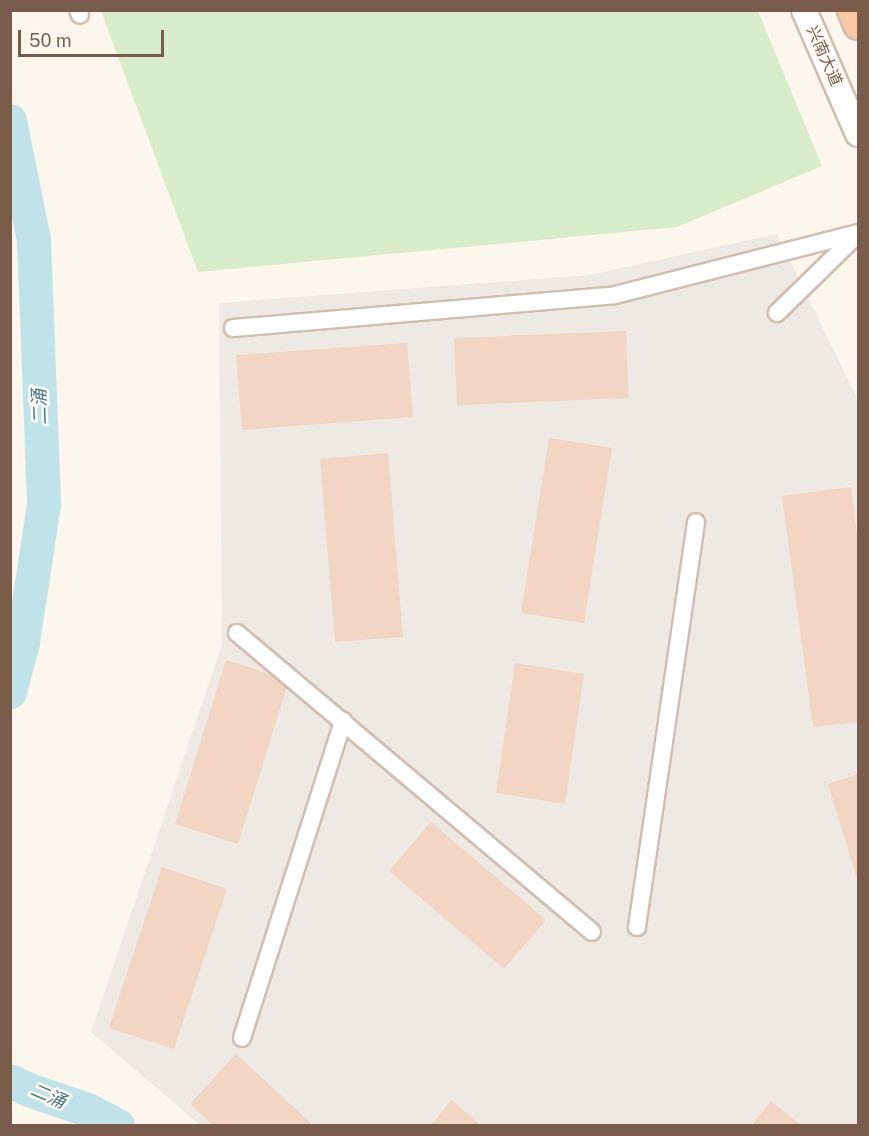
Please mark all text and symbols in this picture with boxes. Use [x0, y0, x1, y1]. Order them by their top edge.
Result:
scale bar [21, 18, 166, 56]
street label: 兴南大道 [802, 23, 846, 89]
text: 50 m [29, 30, 72, 51]
water label: 二涌 [29, 389, 51, 425]
water label: 二涌 [27, 1079, 69, 1113]

